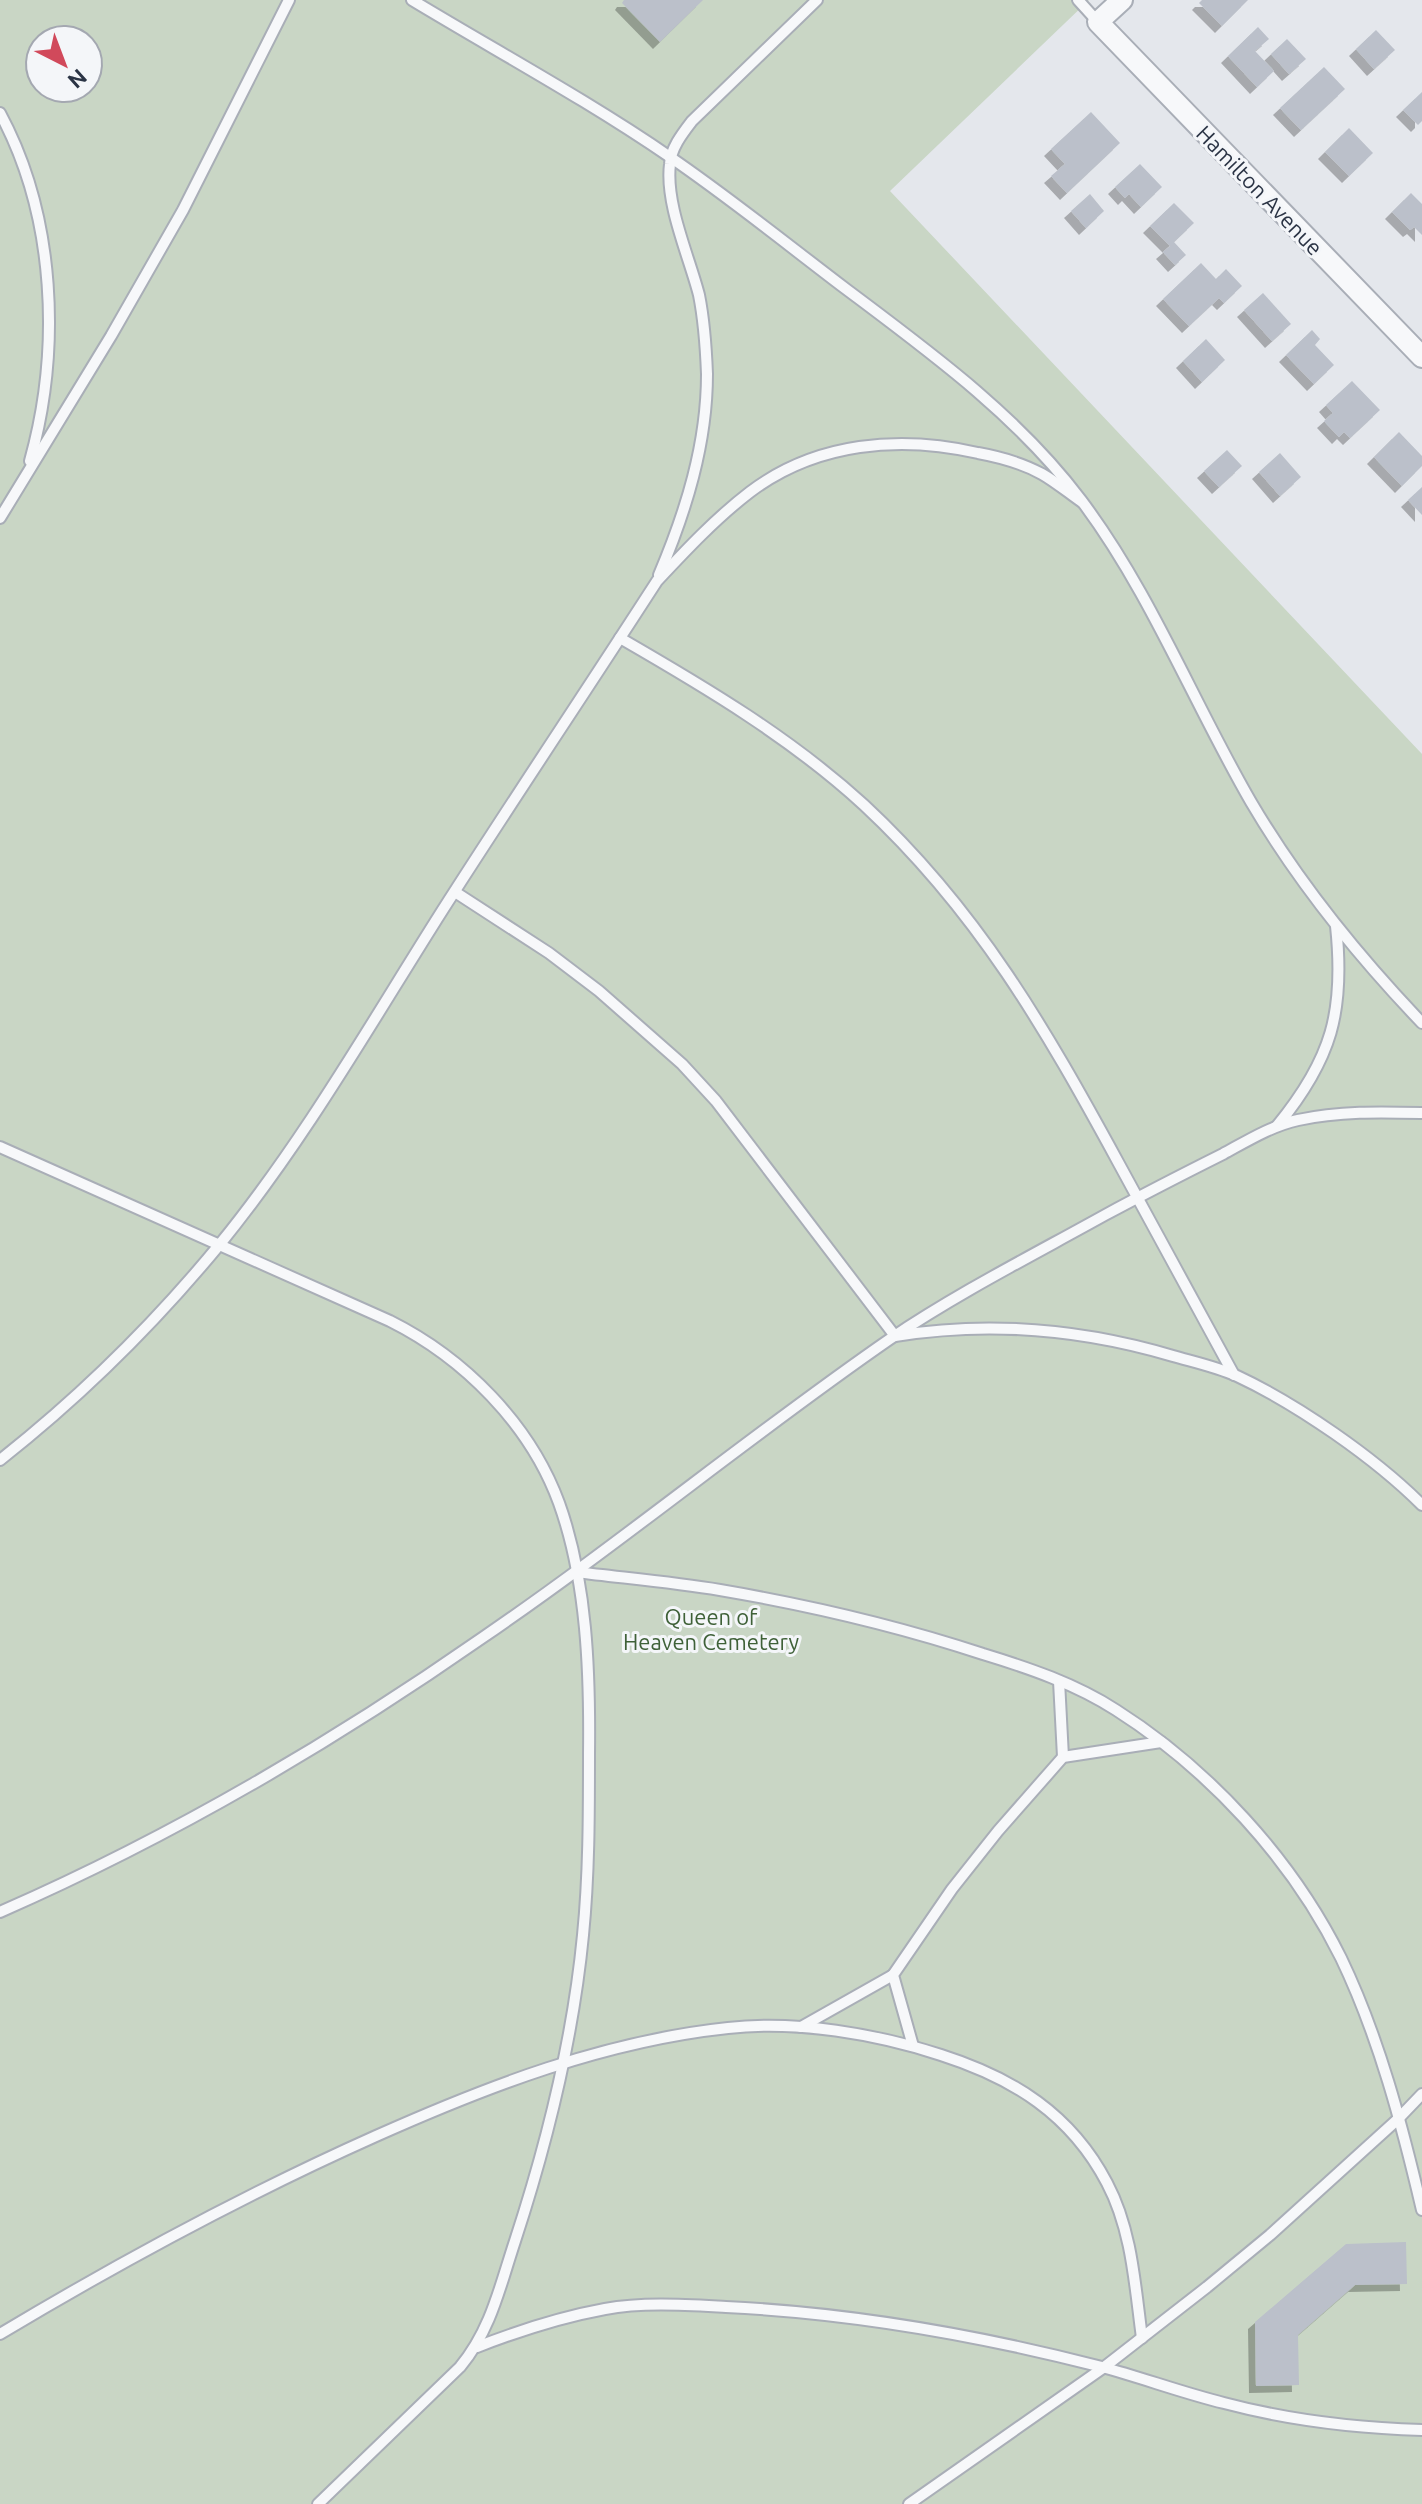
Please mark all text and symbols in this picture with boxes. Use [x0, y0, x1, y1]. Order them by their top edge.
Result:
north arrow [24, 24, 104, 104]
text: N [63, 64, 92, 94]
street label: Hamilton Avenue [1192, 120, 1328, 260]
park label: Queen of Heaven Cemetery [623, 1604, 799, 1654]

